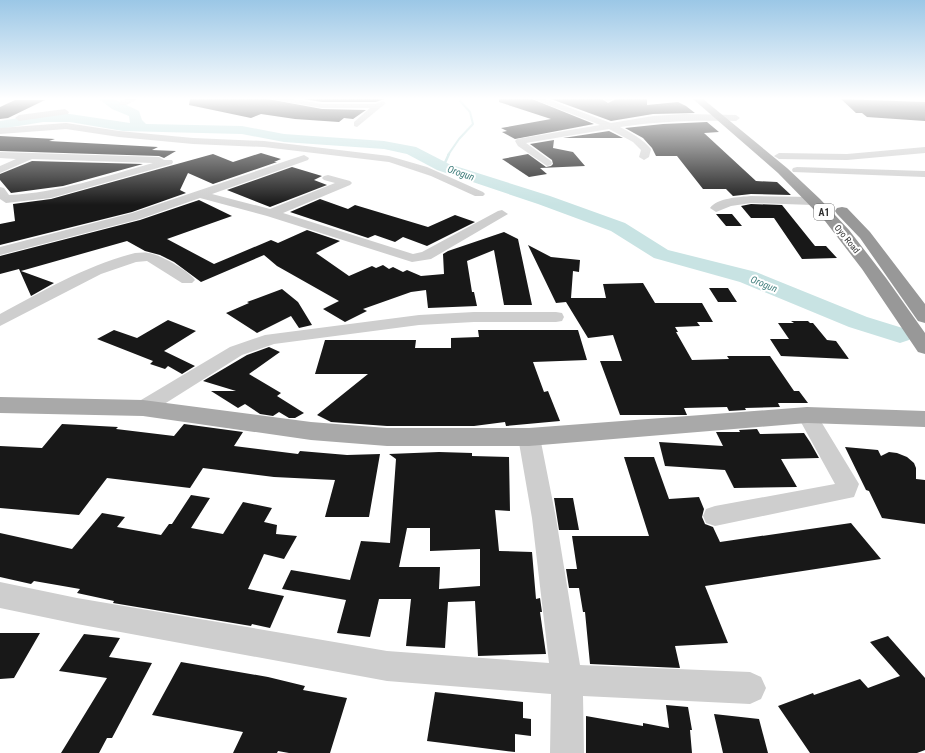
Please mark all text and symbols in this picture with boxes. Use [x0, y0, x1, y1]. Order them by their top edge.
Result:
water label: Orogun [446, 163, 476, 183]
road number: A1 [814, 204, 834, 220]
street label: Oyo Road [832, 223, 862, 255]
water label: Orogun [749, 274, 779, 294]

